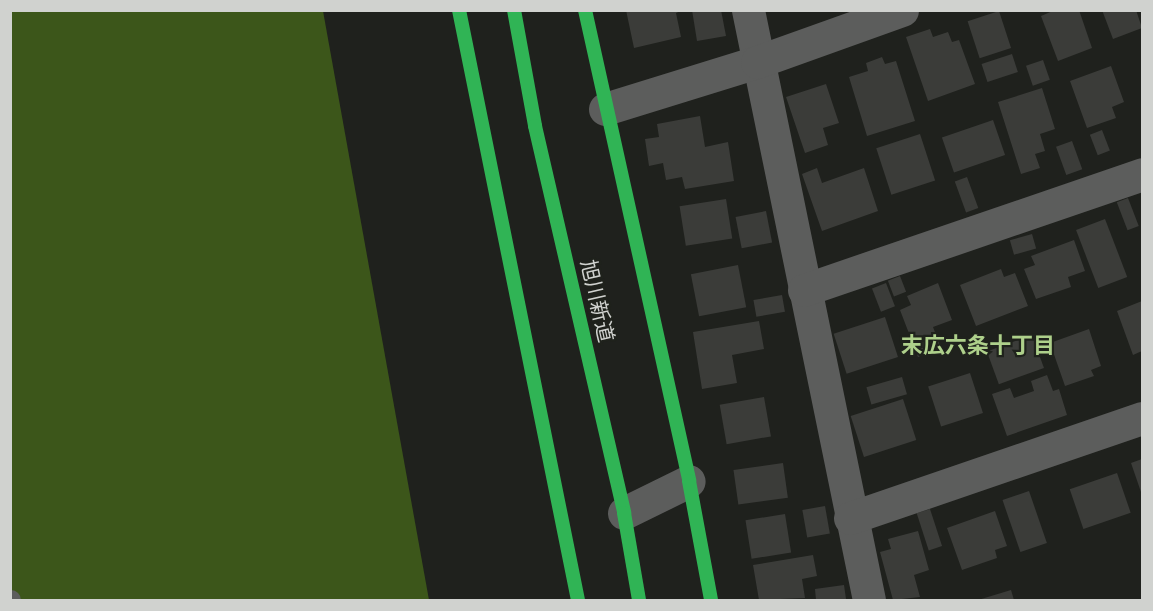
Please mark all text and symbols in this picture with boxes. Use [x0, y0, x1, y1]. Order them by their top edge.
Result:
street label: 旭川新道 [575, 257, 619, 345]
district label: 末広六条十丁目 [901, 333, 1055, 359]

